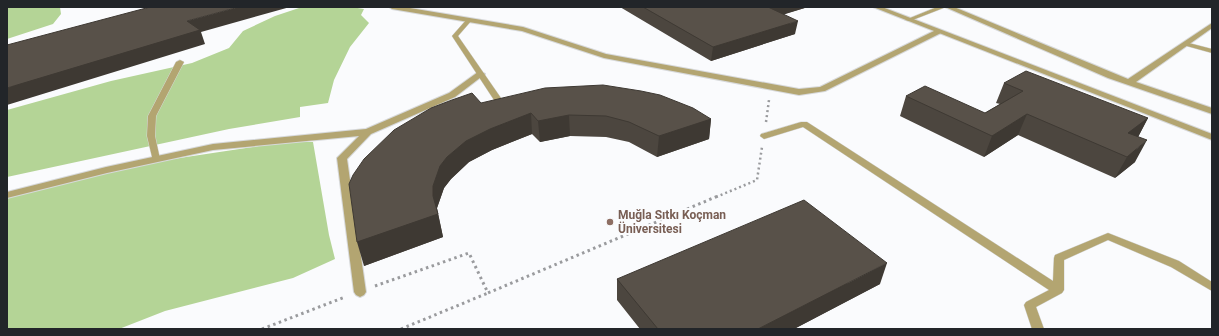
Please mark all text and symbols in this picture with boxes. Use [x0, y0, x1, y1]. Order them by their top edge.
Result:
place label: Muğla Sıtkı Koçman Üniversitesi [618, 208, 726, 236]
marker: Muğla Sıtkı Koçman Üniversitesi [605, 217, 615, 227]

